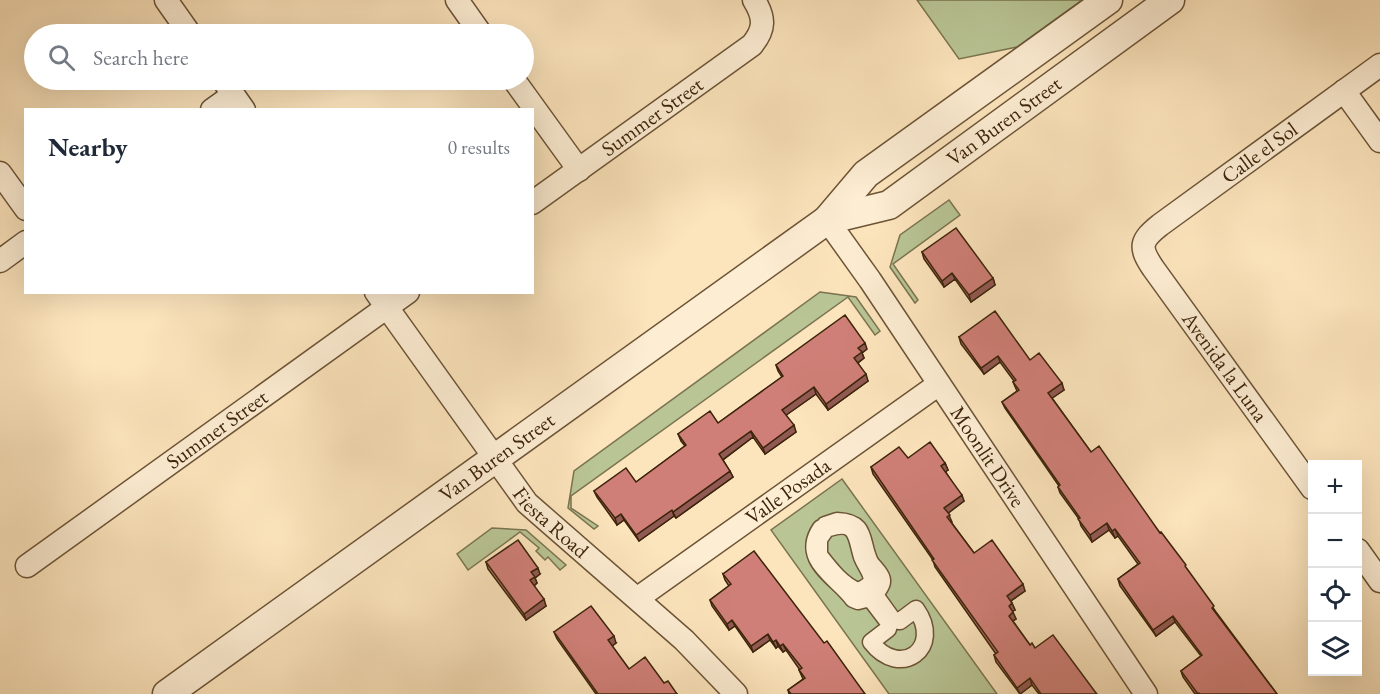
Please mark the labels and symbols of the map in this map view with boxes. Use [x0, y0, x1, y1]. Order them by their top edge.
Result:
street label: Summer Street [596, 70, 708, 162]
street label: Van Buren Street [941, 70, 1067, 172]
street label: Calle el Sol [1216, 115, 1303, 189]
street label: Avenida la Luna [1176, 305, 1275, 428]
street label: Summer Street [160, 383, 273, 475]
street label: Moonlit Drive [945, 400, 1032, 512]
street label: Van Buren Street [433, 406, 560, 507]
street label: Valle Posada [740, 451, 836, 530]
street label: Fiesta Road [507, 481, 595, 564]

